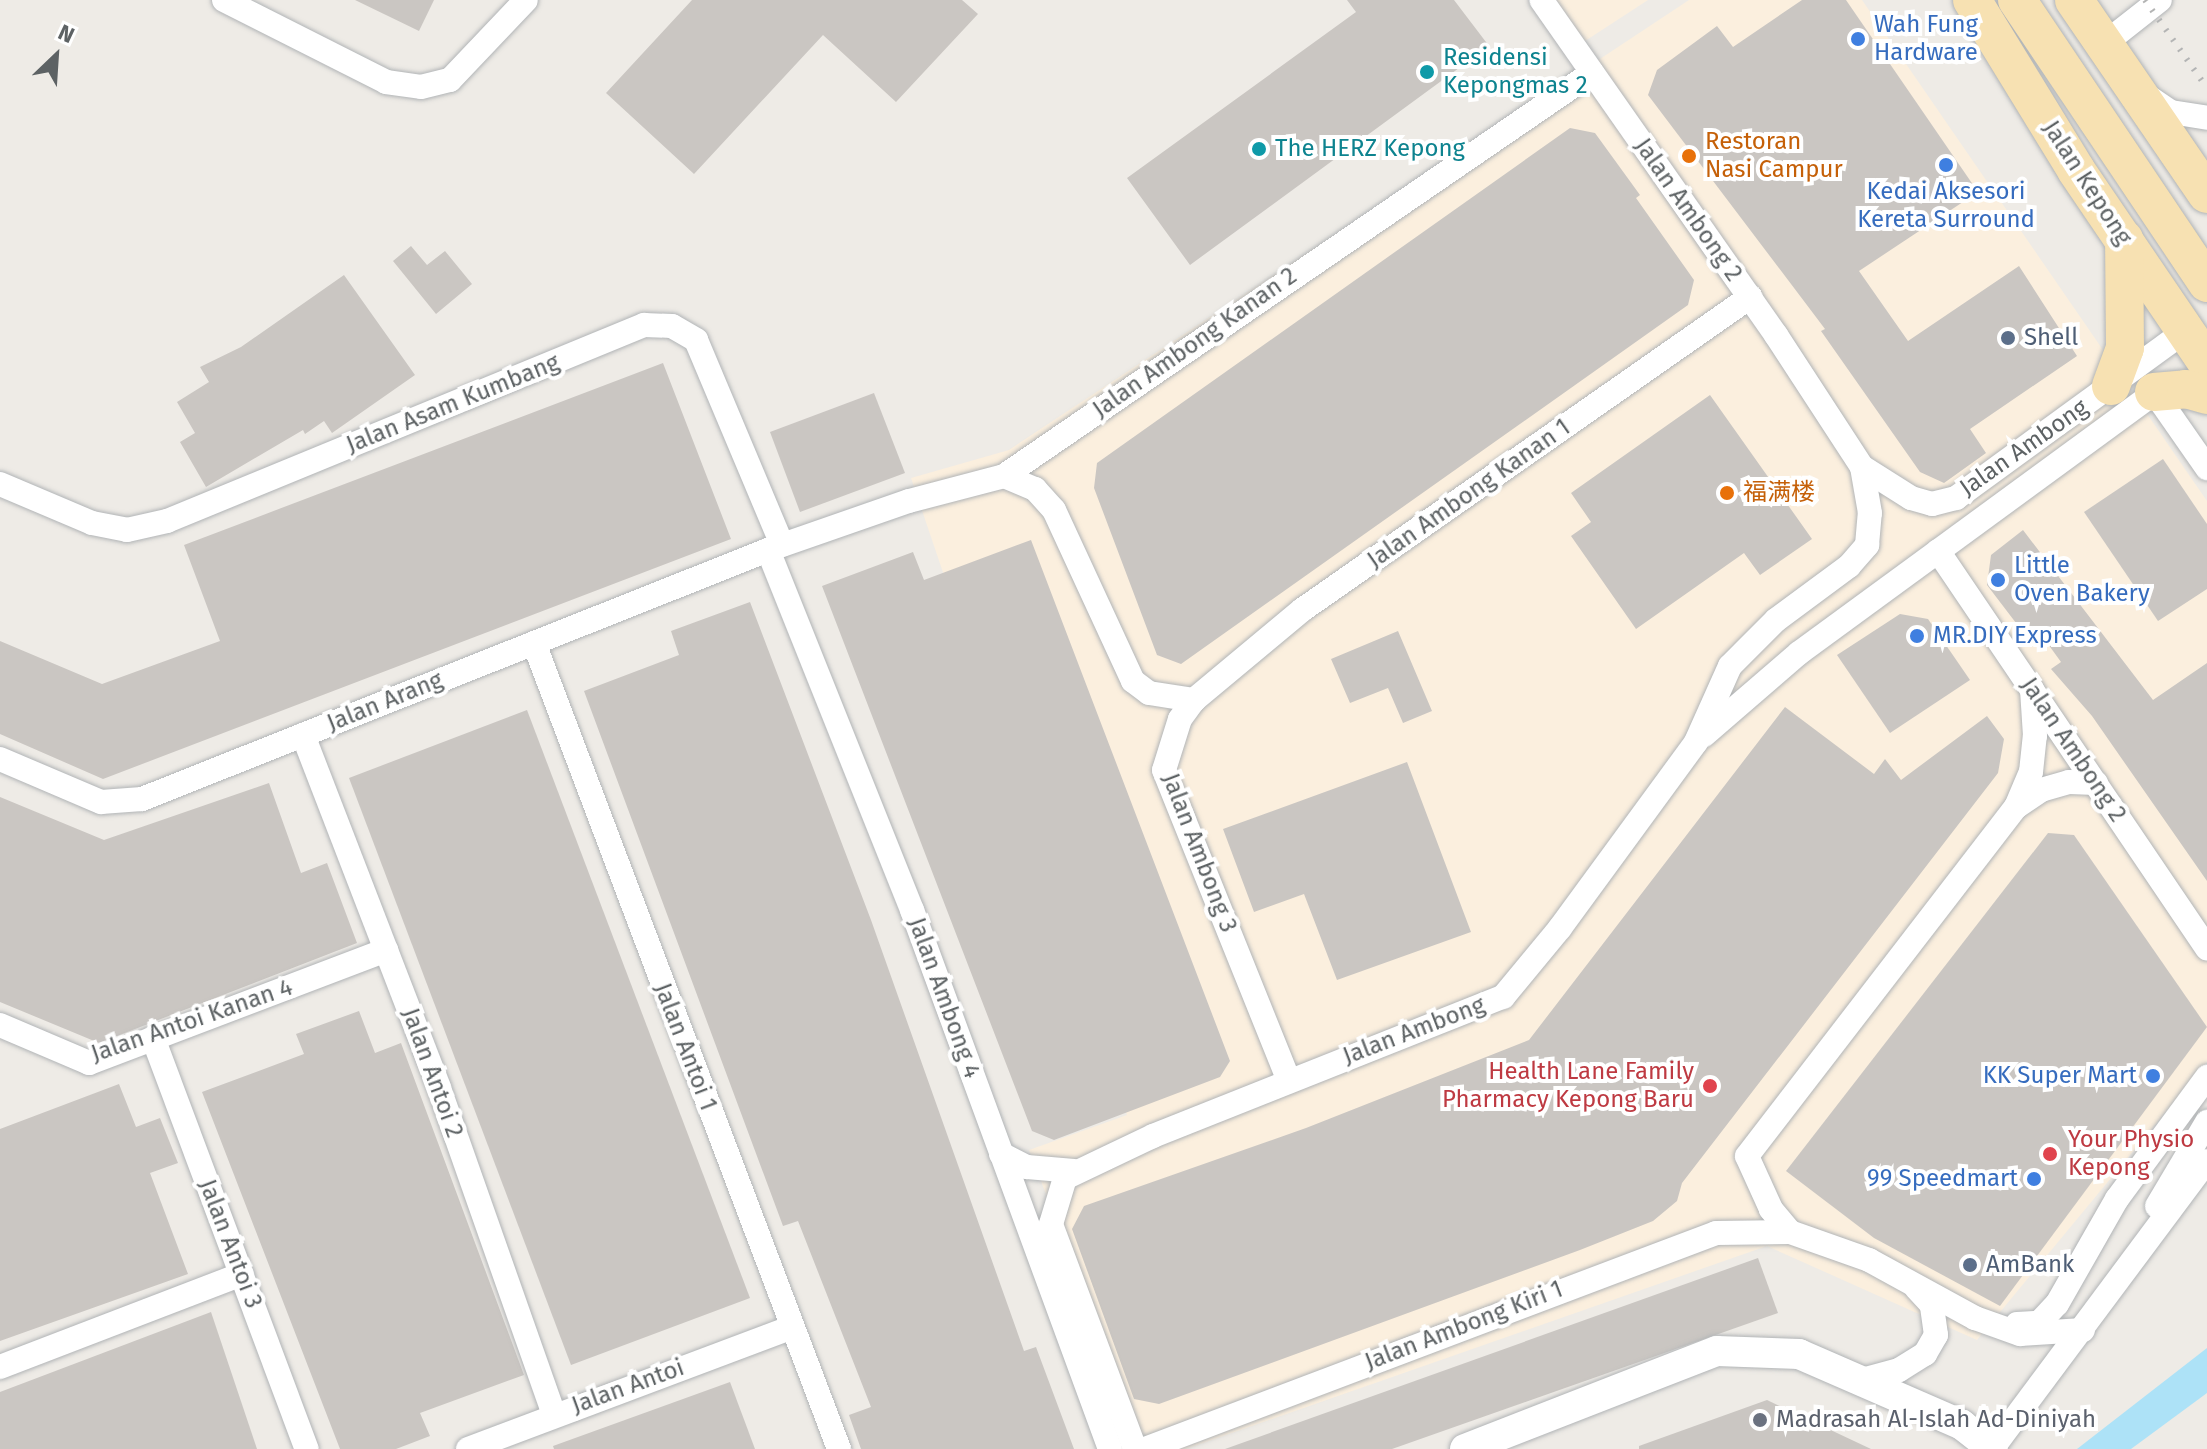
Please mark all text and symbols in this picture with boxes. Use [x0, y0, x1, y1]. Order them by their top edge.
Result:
place label: Wah Fung Hardware [1874, 11, 1978, 67]
north arrow [16, 16, 96, 96]
text: N [54, 18, 79, 49]
marker: Wah Fung Hardware [1849, 30, 1867, 48]
place label: Residensi Kepongmas 2 [1443, 44, 1588, 100]
marker: Residensi Kepongmas 2 [1418, 63, 1436, 81]
street label: Jalan Kepong [2036, 116, 2138, 250]
place label: Restoran Nasi Campur [1705, 128, 1843, 184]
street label: Jalan Ambong 2 [1628, 133, 1748, 287]
place label: The HERZ Kepong [1275, 135, 1465, 163]
marker: The HERZ Kepong [1250, 140, 1268, 158]
marker: Restoran Nasi Campur [1680, 147, 1698, 165]
marker: Kedai Aksesori Kereta Surround [1937, 156, 1955, 174]
place label: Kedai Aksesori Kereta Surround [1857, 178, 2035, 234]
street label: Jalan Ambong Kanan 2 [1087, 262, 1303, 424]
place label: Shell [2024, 324, 2078, 352]
marker: Shell [1999, 329, 2017, 347]
street label: Jalan Asam Kumbang [342, 348, 564, 460]
street label: Jalan Ambong [1954, 393, 2094, 503]
street label: Jalan Ambong Kanan 1 [1362, 413, 1576, 575]
place label: 福满楼 [1743, 479, 1815, 507]
marker: 福满楼 [1718, 484, 1736, 502]
place label: Little Oven Bakery [2014, 552, 2150, 608]
marker: Little Oven Bakery [1989, 571, 2007, 589]
place label: MR.DIY Express [1933, 622, 2097, 650]
marker: MR.DIY Express [1908, 627, 1926, 645]
street label: Jalan Arang [323, 666, 447, 738]
street label: Jalan Ambong 2 [2014, 672, 2132, 828]
street label: Jalan Ambong 3 [1155, 769, 1243, 937]
street label: Jalan Ambong 4 [902, 914, 986, 1082]
street label: Jalan Antoi Kanan 4 [87, 973, 297, 1069]
street label: Jalan Antoi 1 [648, 979, 722, 1115]
street label: Jalan Ambong [1339, 991, 1489, 1071]
street label: Jalan Antoi 2 [395, 1004, 469, 1142]
place label: Health Lane Family Pharmacy Kepong Baru [1442, 1058, 1694, 1114]
place label: KK Super Mart [1983, 1062, 2137, 1090]
marker: KK Super Mart [2144, 1067, 2162, 1085]
marker: Health Lane Family Pharmacy Kepong Baru [1701, 1077, 1719, 1095]
place label: Your Physio Kepong [2068, 1126, 2194, 1182]
marker: Your Physio Kepong [2039, 1143, 2061, 1165]
place label: 99 Speedmart [1867, 1165, 2018, 1193]
marker: 99 Speedmart [2025, 1170, 2043, 1188]
street label: Jalan Antoi 3 [192, 1175, 268, 1313]
place label: AmBank [1986, 1251, 2074, 1279]
marker: AmBank [1961, 1256, 1979, 1274]
street label: Jalan Ambong Kiri 1 [1361, 1275, 1567, 1377]
street label: Jalan Antoi [568, 1353, 688, 1421]
place label: Madrasah Al-Islah Ad-Diniyah [1776, 1406, 2096, 1434]
marker: Madrasah Al-Islah Ad-Diniyah [1751, 1411, 1769, 1429]

